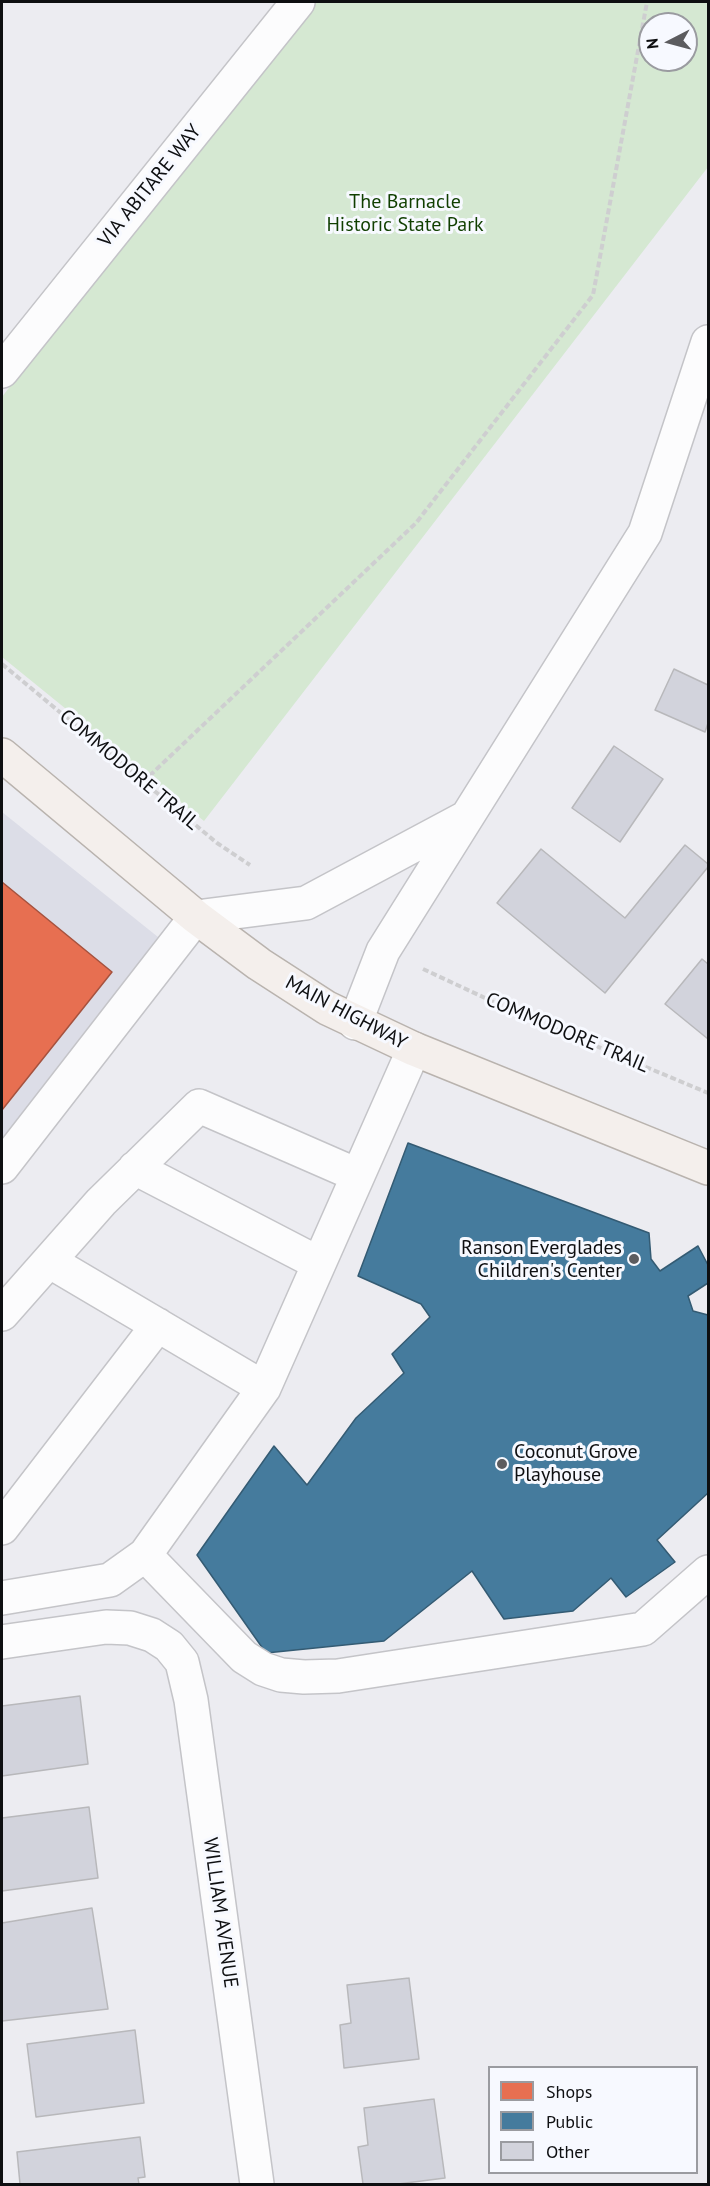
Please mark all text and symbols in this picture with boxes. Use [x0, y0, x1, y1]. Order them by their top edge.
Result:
north arrow [638, 12, 698, 72]
text: N [642, 37, 663, 50]
street label: VIA ABITARE WAY [93, 120, 207, 252]
park label: The Barnacle Historic State Park [326, 190, 484, 237]
street label: COMMODORE TRAIL [54, 705, 204, 835]
street label: MAIN HIGHWAY [281, 971, 411, 1055]
street label: COMMODORE TRAIL [482, 988, 652, 1078]
place label: Ranson Everglades Children's Center [461, 1236, 622, 1283]
marker: Ranson Everglades Children's Center [627, 1252, 641, 1266]
place label: Coconut Grove Playhouse [514, 1440, 638, 1487]
marker: Coconut Grove Playhouse [495, 1457, 509, 1471]
street label: WILLIAM AVENUE [198, 1836, 242, 1990]
legend [488, 2066, 698, 2174]
text: Shops [546, 2080, 592, 2103]
text: Public [546, 2110, 593, 2133]
text: Other [546, 2140, 590, 2163]

